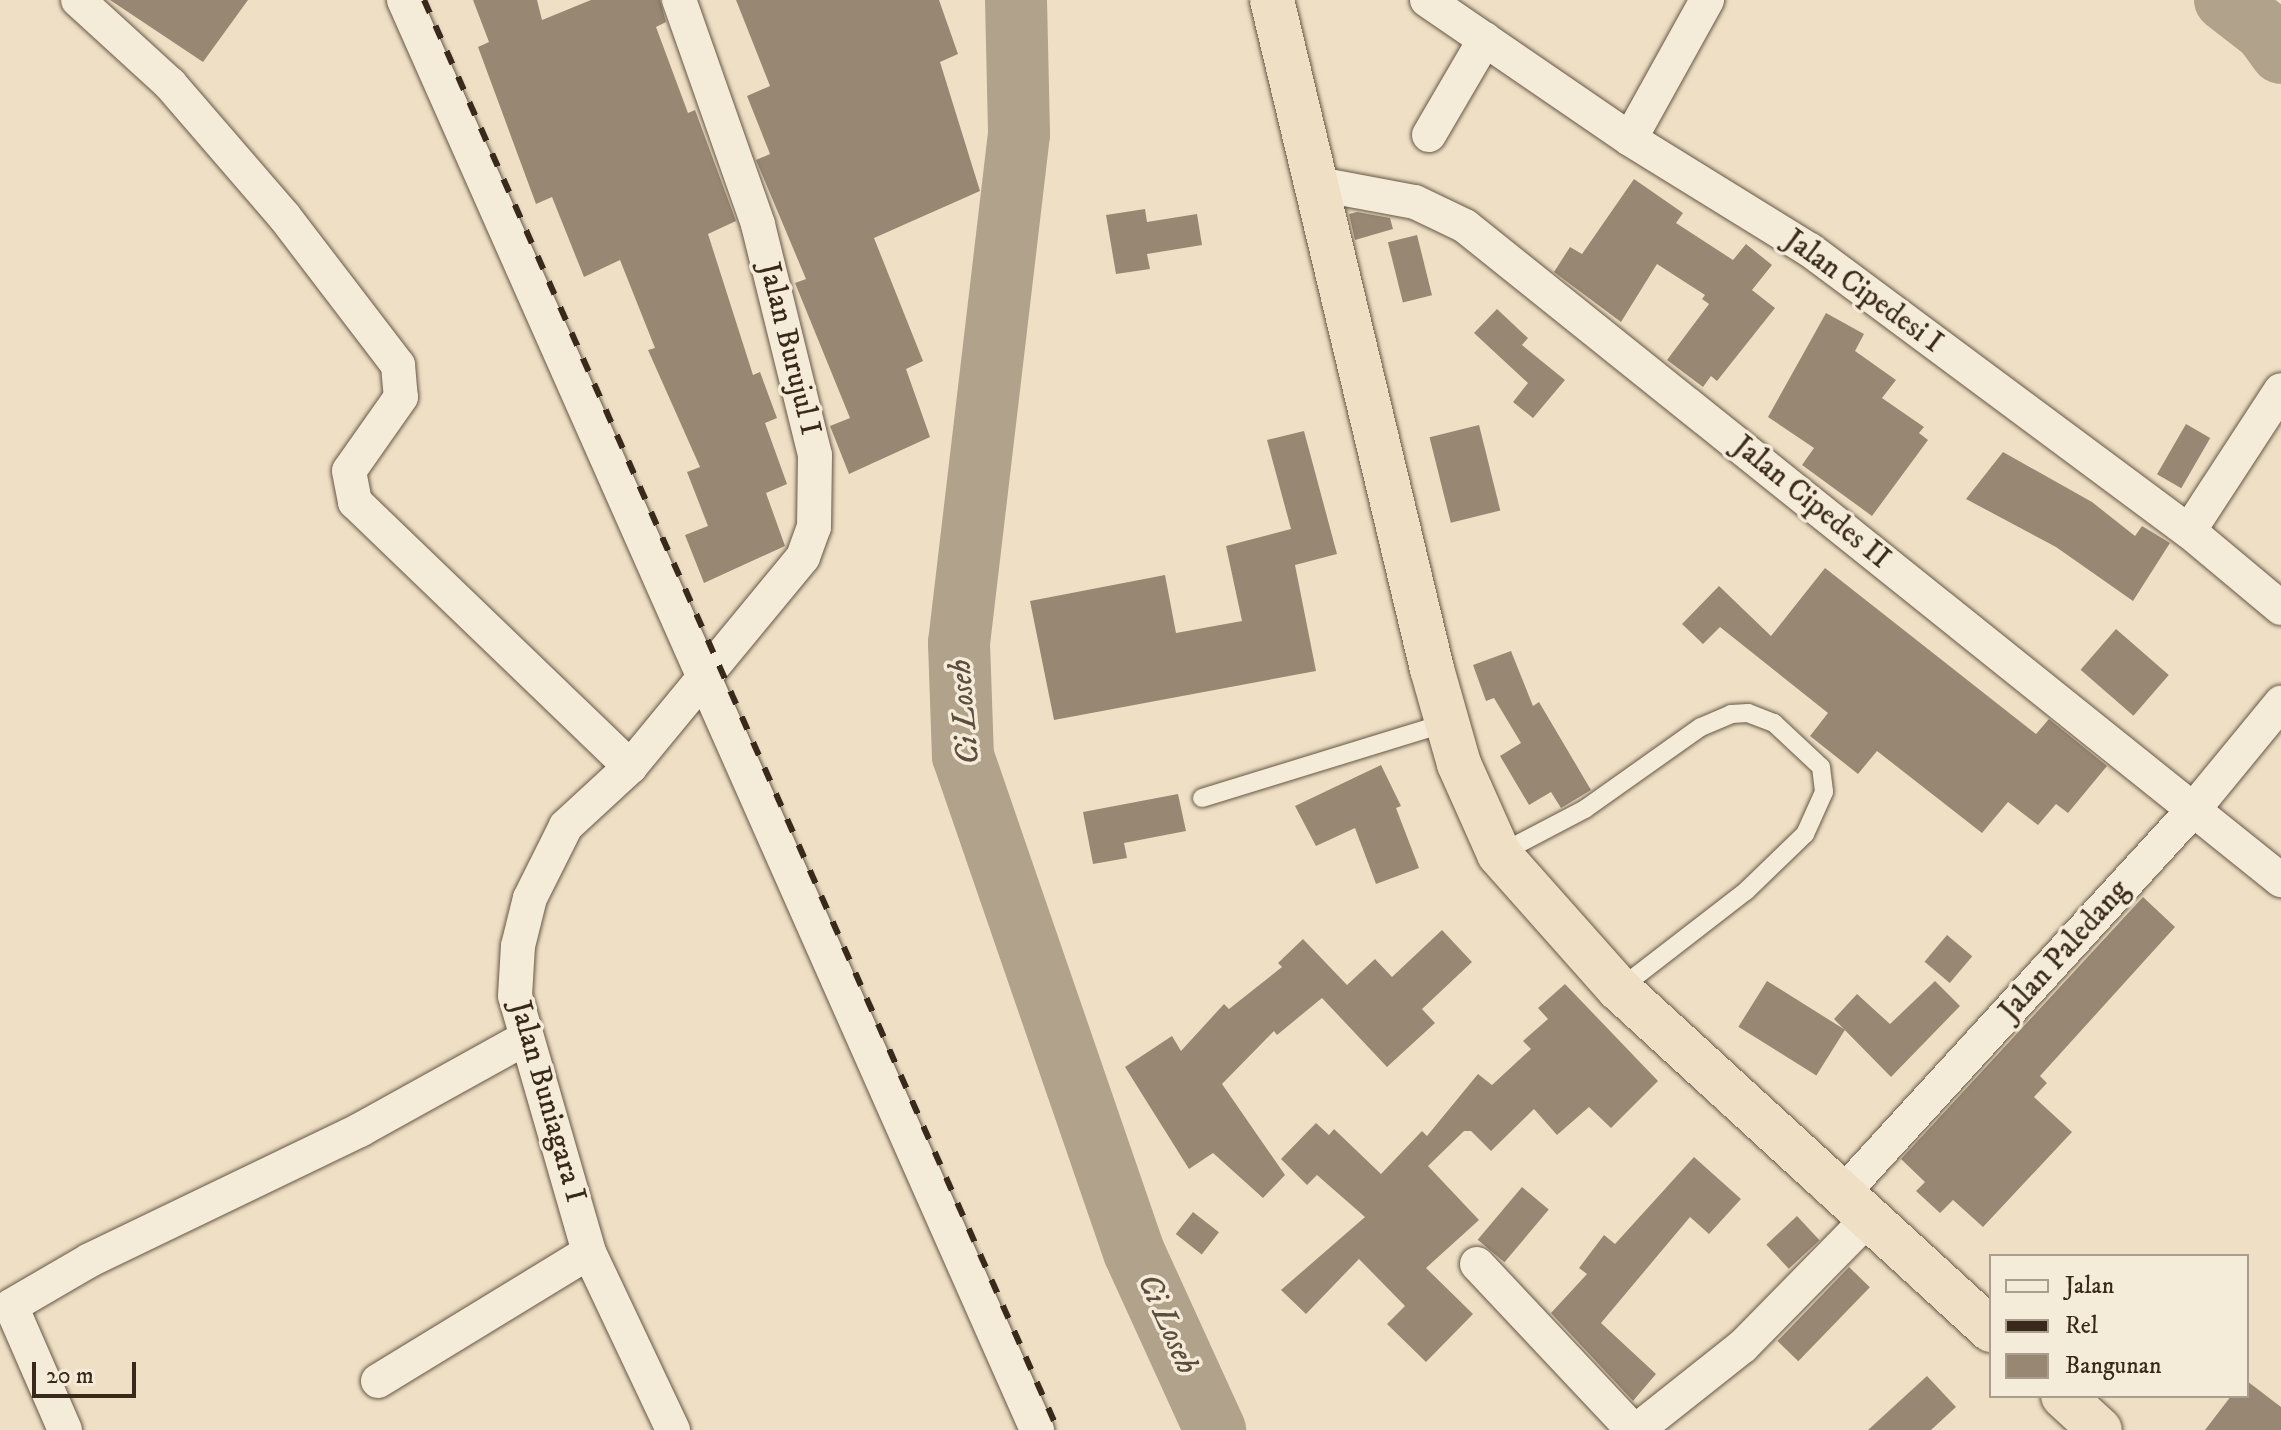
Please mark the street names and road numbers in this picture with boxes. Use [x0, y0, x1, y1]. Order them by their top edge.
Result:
street label: Jalan Cipedesi I [1777, 223, 1949, 361]
street label: Jalan Burujul I [750, 259, 828, 439]
street label: Jalan Cipedes II [1725, 429, 1897, 577]
street label: Jalan Paledang [1992, 873, 2138, 1029]
street label: Jalan Buniagara I [501, 997, 593, 1207]

